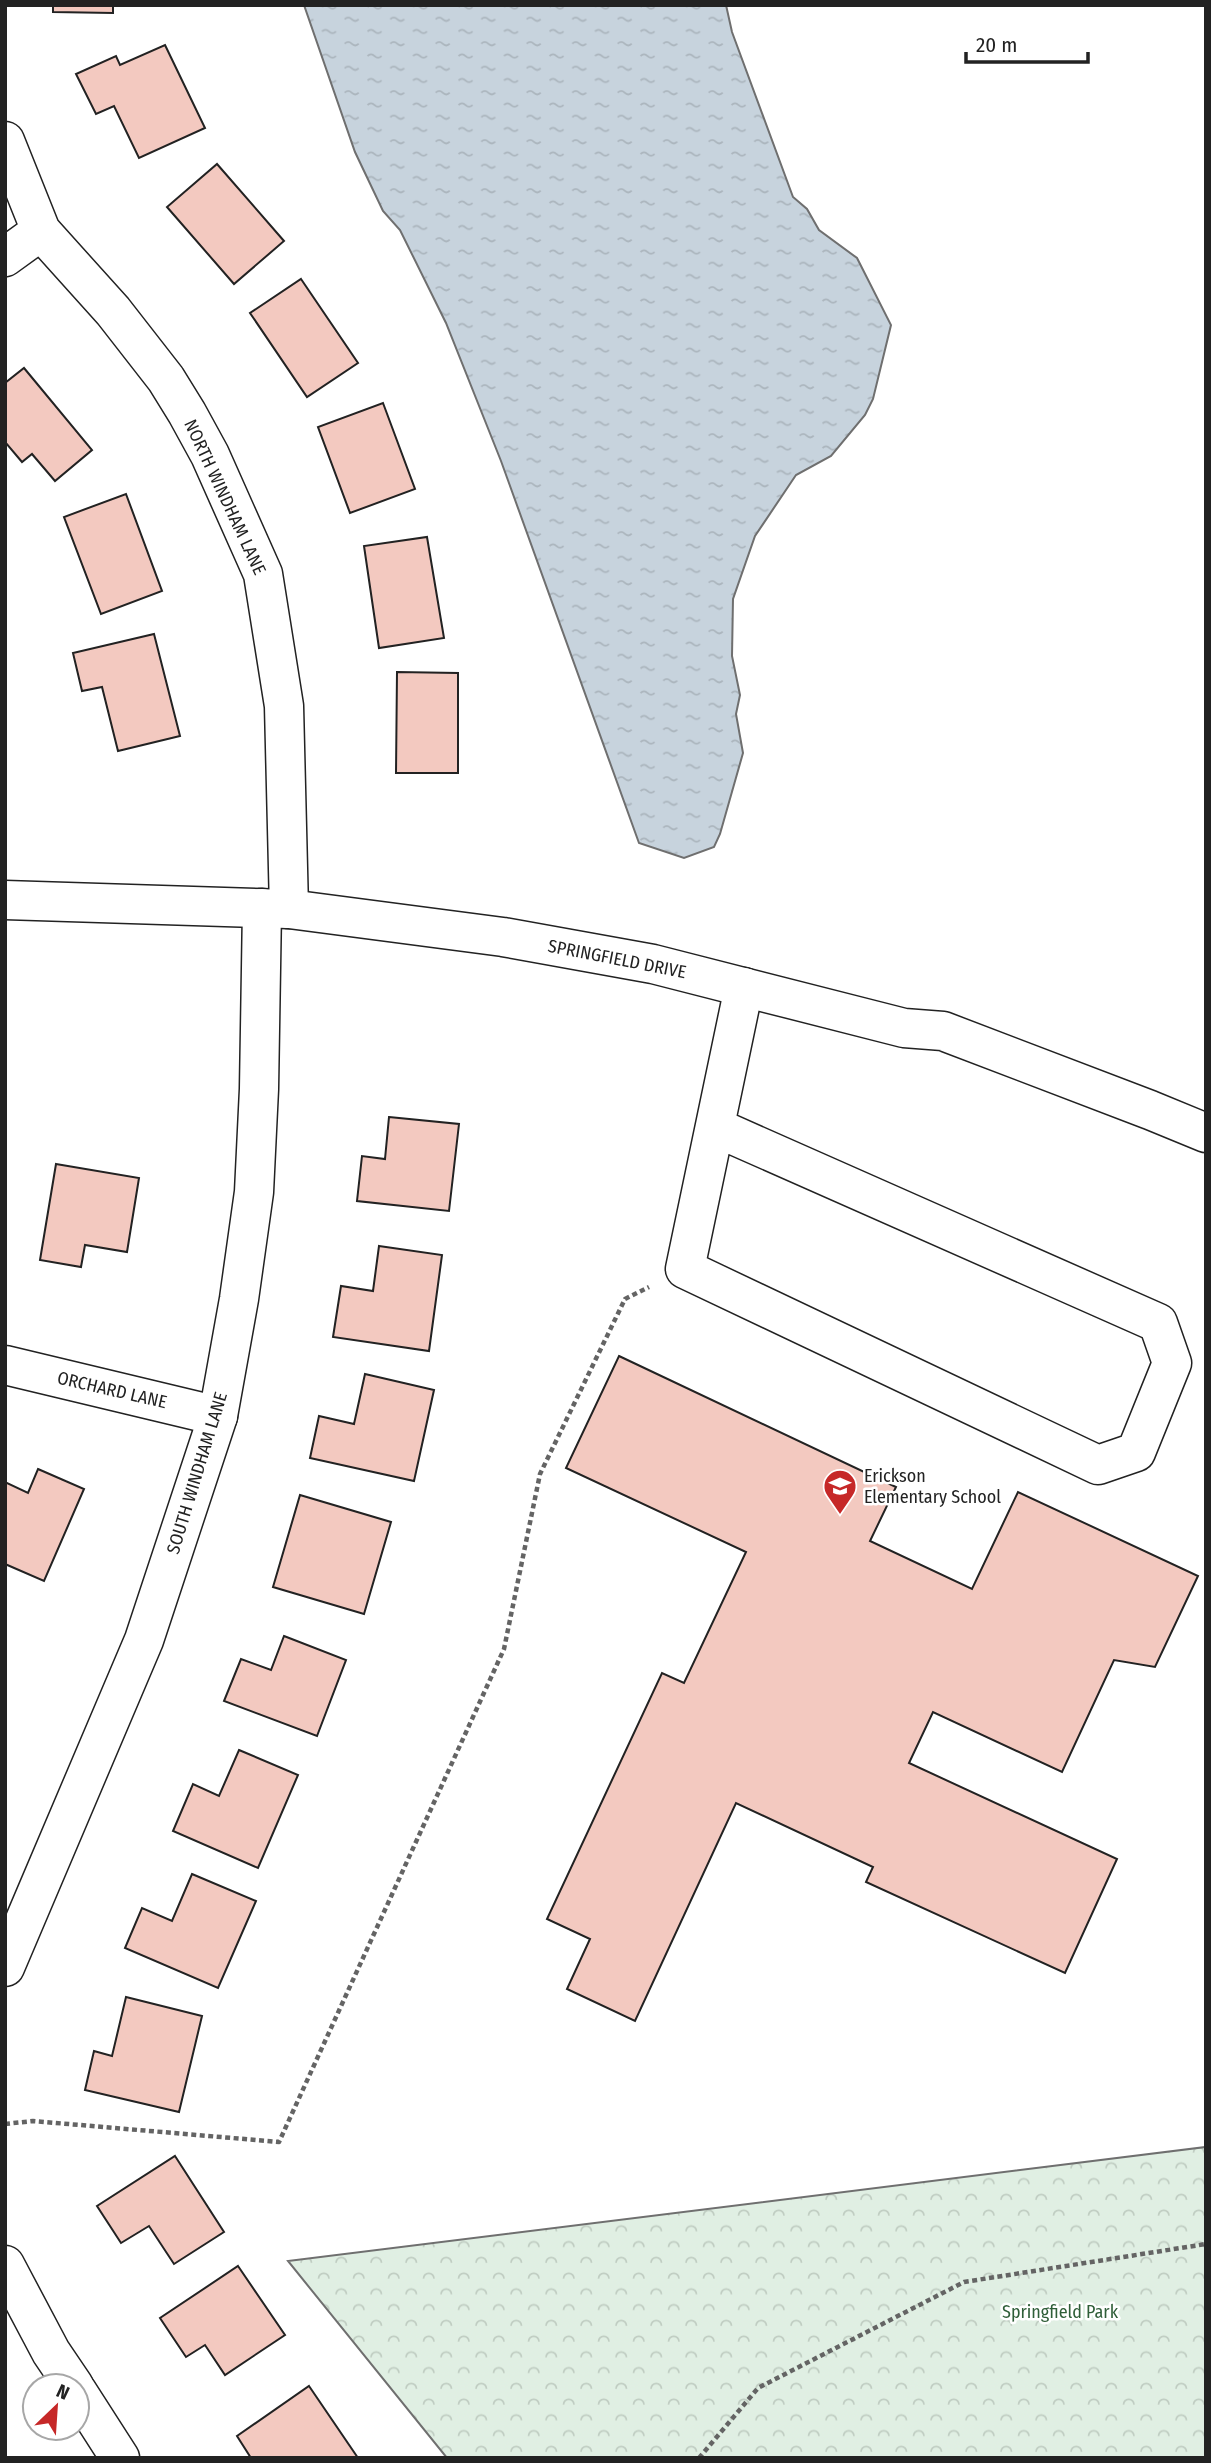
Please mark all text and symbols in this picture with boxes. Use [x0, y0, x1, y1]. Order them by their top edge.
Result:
scale bar [966, 21, 1088, 65]
text: 20 m [976, 32, 1017, 58]
street label: NORTH WINDHAM LANE [179, 416, 271, 578]
street label: SPRINGFIELD DRIVE [546, 935, 688, 983]
street label: ORCHARD LANE [55, 1367, 169, 1413]
street label: SOUTH WINDHAM LANE [162, 1389, 232, 1557]
place label: Erickson Elementary School [864, 1465, 1001, 1508]
school or university icon: Erickson Elementary School [821, 1467, 859, 1516]
park label: Springfield Park [1002, 2301, 1119, 2323]
north arrow [21, 2372, 91, 2442]
text: N [53, 2379, 73, 2405]

